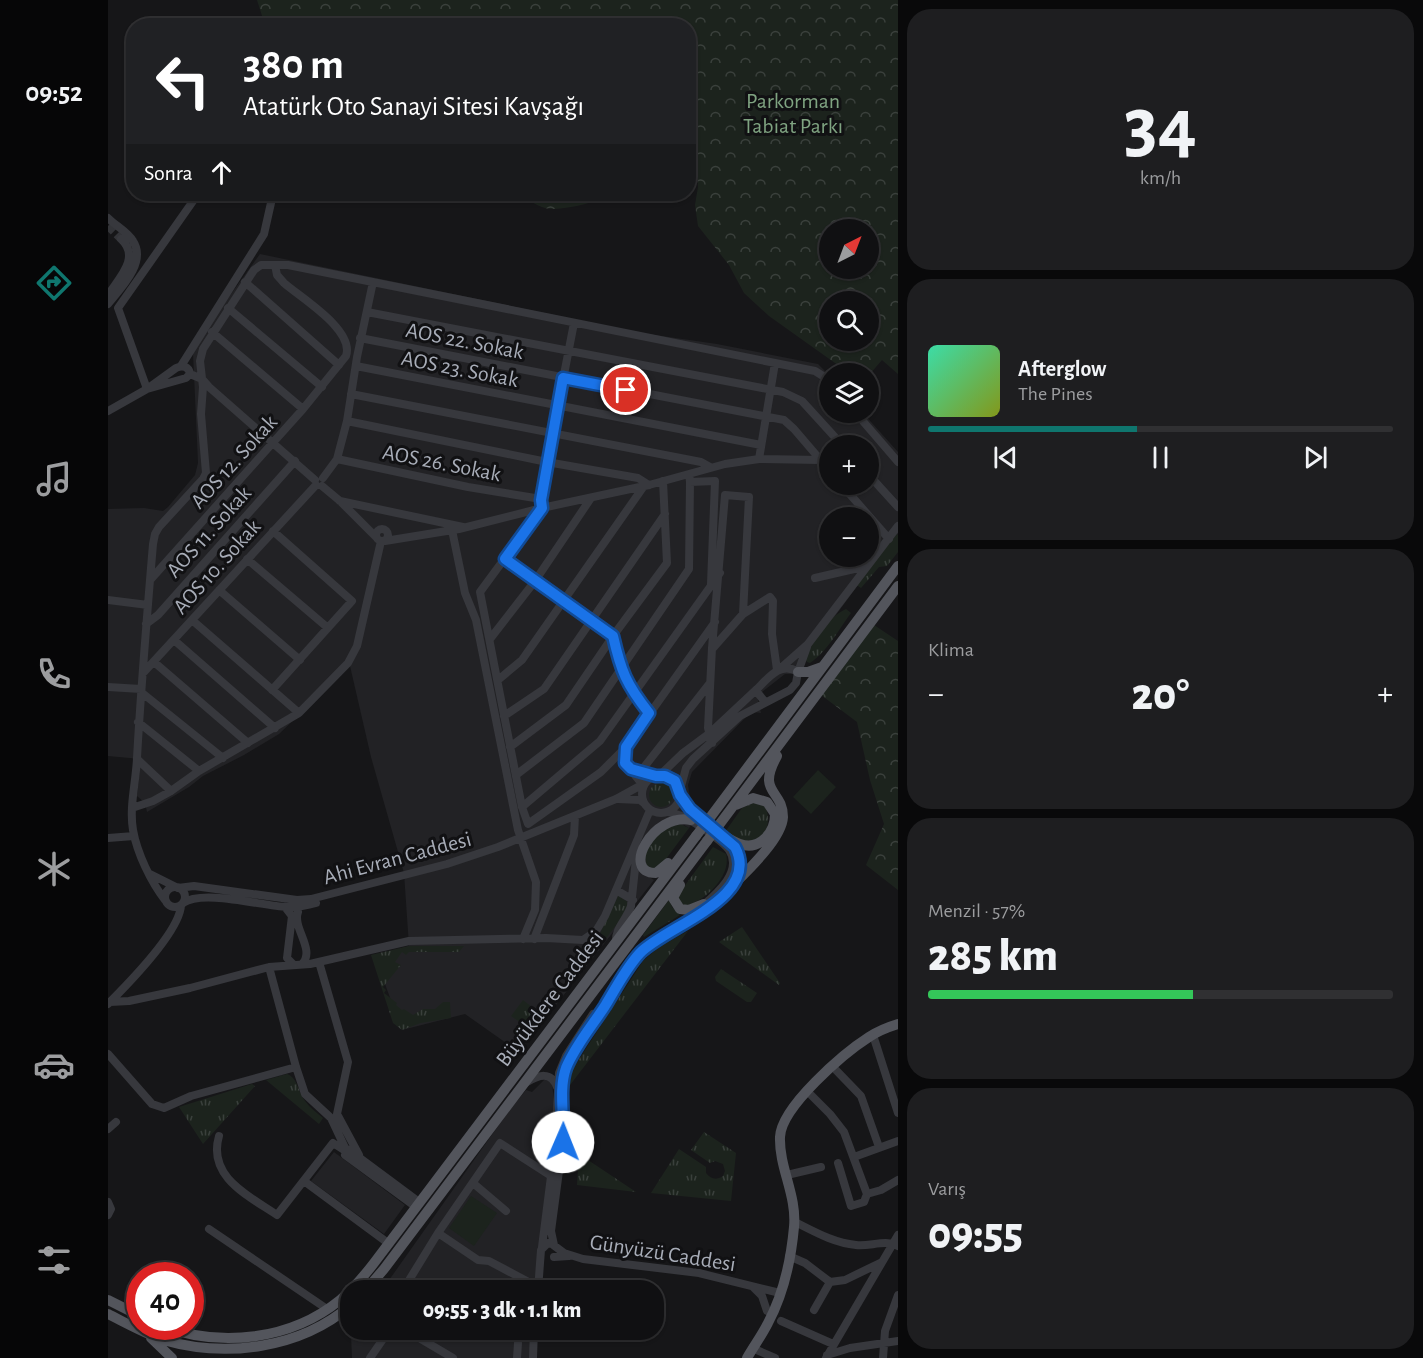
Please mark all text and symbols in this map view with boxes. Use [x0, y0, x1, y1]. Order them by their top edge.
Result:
icon: left [144, 42, 222, 120]
text: 380 m [243, 44, 344, 86]
text: 09:52 [25, 79, 83, 106]
text: 34 [1124, 88, 1197, 166]
park label: Parkorman Tabiat Parkı [743, 90, 843, 137]
text: Atatürk Oto Sanayi Sitesi Kavşağı [243, 93, 584, 120]
icon: ahead [205, 156, 238, 189]
text: Sonra [144, 162, 193, 184]
text: km/h [1140, 168, 1181, 188]
north arrow [819, 219, 879, 279]
map controls [819, 219, 879, 567]
icon: directions [33, 262, 75, 304]
button: search [819, 291, 879, 351]
street label: AOS 22. Sokak [404, 319, 526, 363]
street label: AOS 23. Sokak [399, 347, 520, 391]
text: Afterglow [1018, 358, 1106, 380]
button: layers [819, 363, 879, 423]
pin [600, 364, 651, 415]
icon: arrive [609, 373, 642, 406]
text: The Pines [1018, 384, 1093, 404]
street label: AOS 12. Sokak [186, 411, 281, 513]
button: + [819, 435, 879, 495]
street label: AOS 26. Sokak [381, 441, 503, 485]
icon: previous [989, 441, 1022, 474]
icon: pause [1144, 441, 1177, 474]
icon: next [1299, 441, 1332, 474]
icon: music [33, 458, 75, 500]
street label: AOS 11. Sokak [162, 482, 255, 582]
button: − [819, 507, 879, 567]
street label: AOS 10. Sokak [169, 515, 265, 618]
text: Klima [928, 640, 974, 660]
icon: phone [33, 653, 75, 695]
text: 20° [1131, 673, 1190, 718]
text: − [928, 678, 944, 711]
text: + [1377, 678, 1393, 711]
street label: Ahi Evran Caddesi [321, 828, 474, 888]
icon: climate [33, 848, 75, 890]
text: Menzil · 57% [928, 901, 1025, 921]
street label: Büyükdere Caddesi [492, 927, 608, 1070]
text: 285 km [928, 934, 1058, 979]
icon: car [33, 1044, 75, 1086]
position arrow [531, 1110, 595, 1174]
text: Varış [928, 1179, 966, 1199]
text: 09:55 [928, 1212, 1023, 1257]
street label: Günyüzü Caddesi [588, 1231, 737, 1275]
icon: filters [33, 1239, 75, 1281]
speed limit sign: 40 [126, 1262, 204, 1340]
text: 09:55 · 3 dk · 1.1 km [423, 1299, 581, 1321]

